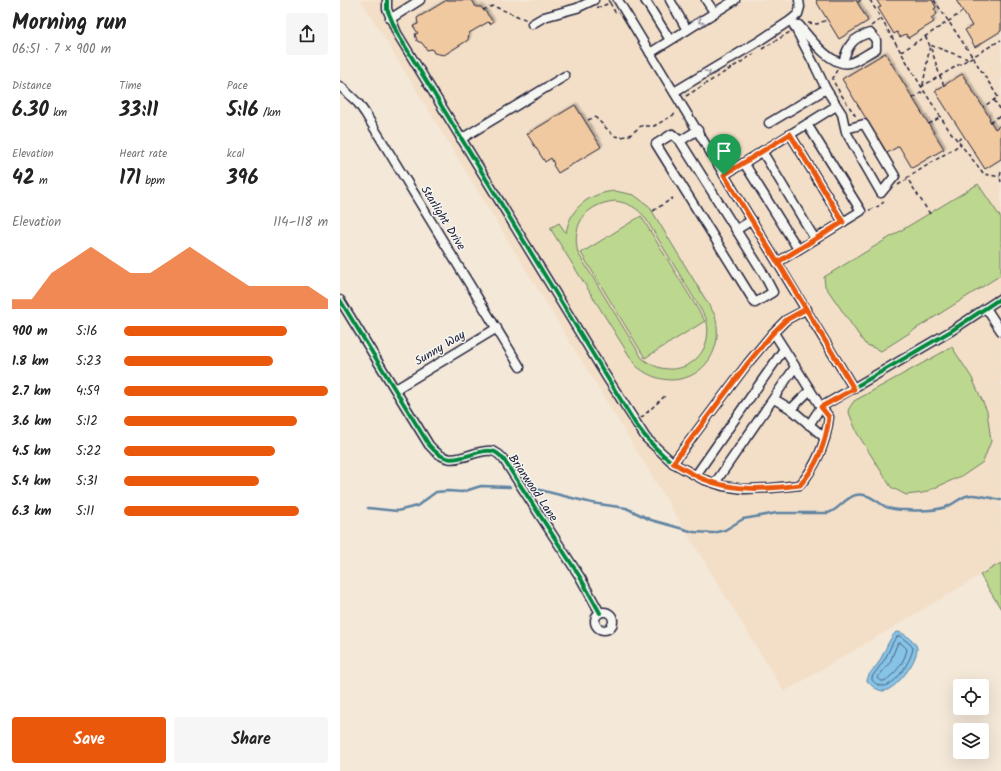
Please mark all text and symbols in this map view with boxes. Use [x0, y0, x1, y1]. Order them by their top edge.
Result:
text: Morning run [12, 6, 127, 41]
button: share [286, 13, 328, 55]
one-way arrow [698, 16, 705, 23]
text: 06:51 · 7 × 900 m [12, 39, 111, 60]
one-way arrow [704, 70, 711, 77]
text: Distance [12, 77, 52, 95]
text: Time [119, 77, 142, 95]
text: Pace [227, 77, 248, 95]
text: 6.30 [12, 95, 49, 127]
text: 33:11 [119, 95, 158, 127]
text: 5:16 [227, 95, 259, 127]
text: km [49, 104, 67, 122]
text: /km [259, 104, 281, 122]
pin [707, 134, 741, 175]
icon: arrive [713, 140, 735, 162]
text: Elevation [12, 145, 54, 163]
text: Heart rate [119, 145, 167, 163]
text: kcal [227, 145, 245, 163]
text: 42 [12, 163, 35, 195]
text: 171 [119, 163, 141, 195]
text: 396 [227, 163, 259, 195]
text: m [35, 172, 48, 190]
text: bpm [141, 172, 165, 190]
street label: Starlight Drive [416, 182, 471, 255]
text: Elevation [12, 212, 61, 233]
text: 114–118 m [273, 212, 328, 233]
text: 900 m [12, 321, 48, 342]
text: 5:16 [76, 321, 98, 342]
street label: Sunny Way [411, 325, 469, 371]
text: 1.8 km [12, 351, 49, 372]
text: 5:23 [76, 351, 101, 372]
text: 2.7 km [12, 381, 51, 402]
text: 4:59 [76, 381, 100, 402]
text: 3.6 km [12, 411, 51, 432]
text: 5:12 [76, 411, 98, 432]
text: 4.5 km [12, 441, 51, 462]
text: 5:22 [76, 441, 101, 462]
street label: Briarwood Lane [503, 450, 563, 526]
text: 5.4 km [12, 471, 51, 492]
text: 5:31 [76, 471, 98, 492]
text: 6.3 km [12, 501, 51, 522]
text: 5:11 [76, 501, 94, 522]
map controls [953, 679, 989, 759]
button: locate [953, 679, 989, 715]
button: Save [12, 717, 166, 763]
button: Share [174, 717, 328, 763]
button: layers [953, 723, 989, 759]

